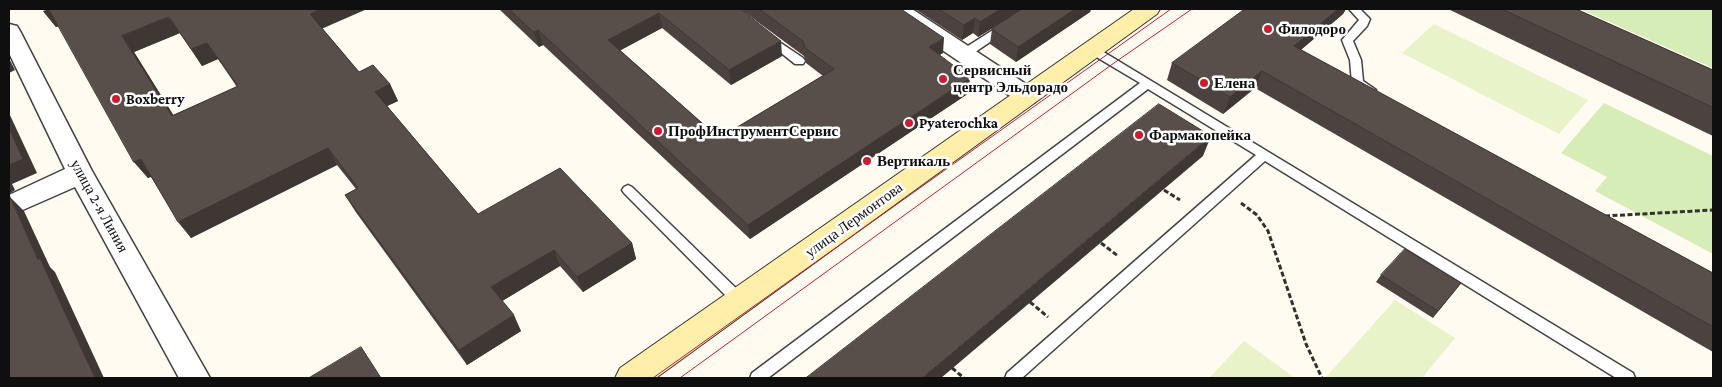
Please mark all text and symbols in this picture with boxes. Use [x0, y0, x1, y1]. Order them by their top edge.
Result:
place label: Филодоро [1278, 20, 1346, 38]
marker: Филодоро [1262, 23, 1274, 35]
place label: Сервисный центр Эльдорадо [953, 61, 1068, 96]
marker: Сервисный центр Эльдорадо [937, 73, 949, 85]
place label: Елена [1214, 74, 1255, 92]
marker: Елена [1198, 77, 1210, 89]
place label: Boxberry [126, 90, 184, 108]
marker: Boxberry [110, 93, 122, 105]
place label: Pyaterochka [919, 114, 998, 132]
marker: Pyaterochka [903, 117, 915, 129]
place label: ПрофИнструментСервис [668, 122, 838, 140]
marker: ПрофИнструментСервис [652, 125, 664, 137]
place label: Фармакопейка [1149, 126, 1251, 144]
marker: Фармакопейка [1133, 129, 1145, 141]
place label: Вертикаль [877, 152, 950, 170]
marker: Вертикаль [861, 155, 873, 167]
street label: улица 2-я Линия [66, 156, 132, 256]
street label: улица Лермонтова [802, 179, 906, 261]

